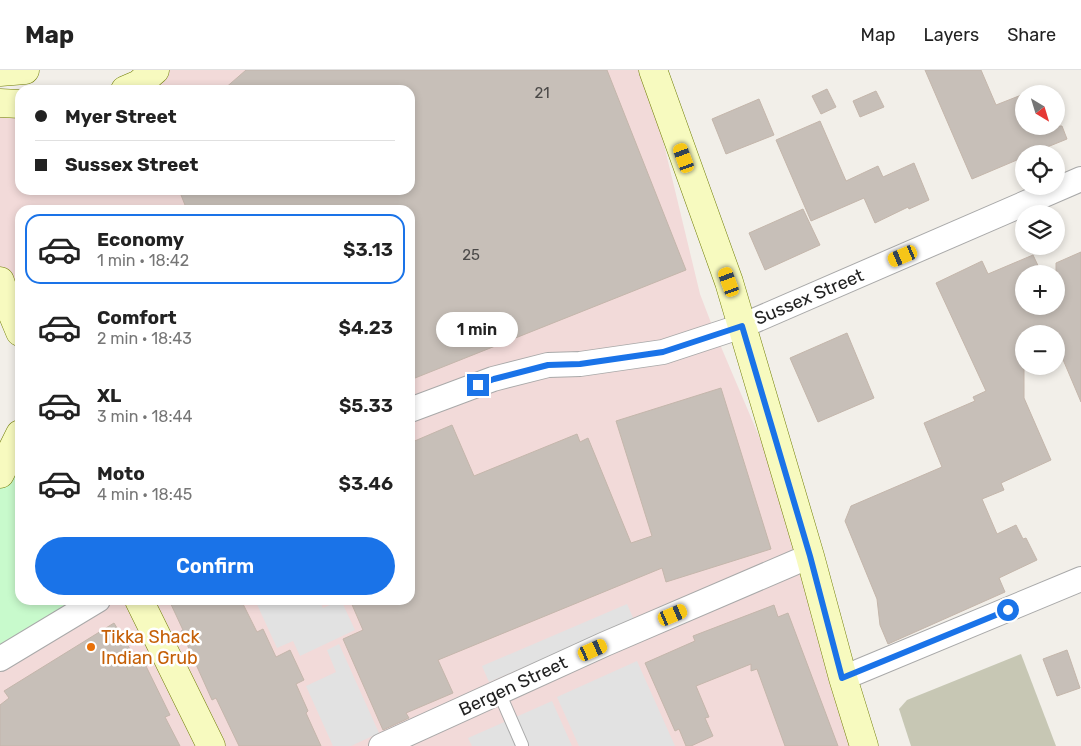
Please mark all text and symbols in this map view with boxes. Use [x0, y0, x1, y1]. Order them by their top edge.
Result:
text: Map [25, 21, 74, 49]
text: Map [861, 24, 896, 46]
text: Layers [924, 24, 979, 46]
text: Share [1007, 24, 1056, 46]
house number: 21 [534, 84, 550, 102]
north arrow [1015, 85, 1065, 135]
map controls [1015, 85, 1065, 375]
text: Myer Street [65, 105, 177, 128]
car [671, 141, 696, 175]
button: locate [1015, 145, 1065, 195]
text: Sussex Street [65, 153, 198, 176]
button: layers [1015, 205, 1065, 255]
icon: car [37, 227, 82, 272]
text: Economy [97, 228, 184, 251]
text: $3.13 [343, 238, 393, 261]
car [886, 243, 919, 269]
house number: 25 [462, 246, 480, 264]
text: 1 min · 18:42 [97, 251, 189, 270]
street label: Sussex Street [751, 264, 867, 330]
car [716, 265, 741, 299]
button: + [1015, 265, 1065, 315]
icon: car [37, 305, 82, 350]
text: Comfort [97, 306, 177, 329]
callout: 1 min [437, 312, 519, 348]
text: $4.23 [339, 316, 393, 339]
text: 1 min [457, 320, 497, 339]
button: − [1015, 325, 1065, 375]
text: 2 min · 18:43 [97, 329, 192, 348]
route end [467, 374, 489, 396]
icon: car [37, 383, 82, 428]
text: XL [97, 384, 121, 407]
text: $5.33 [339, 394, 393, 417]
text: 3 min · 18:44 [97, 407, 192, 426]
icon: car [37, 461, 82, 506]
text: Moto [97, 462, 145, 485]
text: $3.46 [338, 472, 393, 495]
text: 4 min · 18:45 [97, 485, 192, 504]
button: Confirm [35, 537, 395, 595]
route start [997, 599, 1019, 621]
car [656, 602, 689, 628]
place label: Tikka Shack Indian Grub [101, 626, 200, 669]
car [576, 637, 609, 663]
marker: Tikka Shack Indian Grub [85, 641, 97, 653]
street label: Bergen Street [455, 651, 571, 721]

